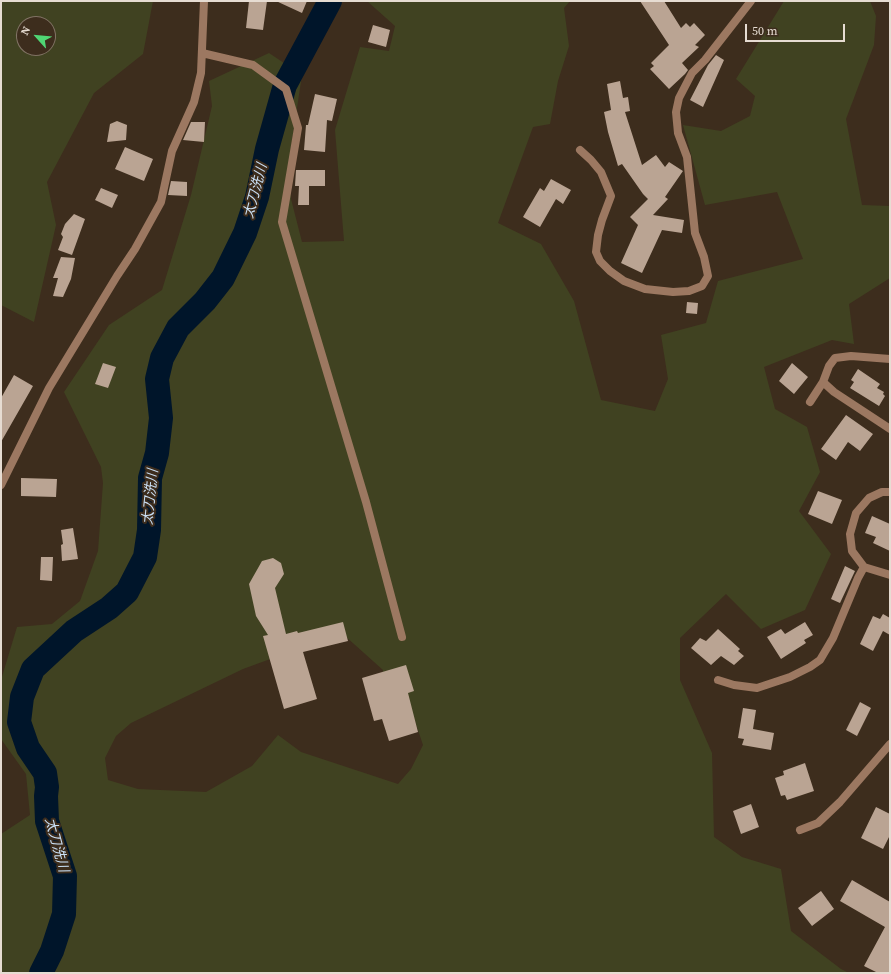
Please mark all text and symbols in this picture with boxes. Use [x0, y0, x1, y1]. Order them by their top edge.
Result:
north arrow [16, 16, 56, 56]
scale bar [747, 16, 847, 42]
text: 50 m [752, 23, 778, 39]
text: N [17, 24, 34, 38]
water label: 太刀洗川 [241, 162, 271, 220]
water label: 太刀洗川 [140, 468, 162, 526]
water label: 太刀洗川 [41, 816, 71, 874]

